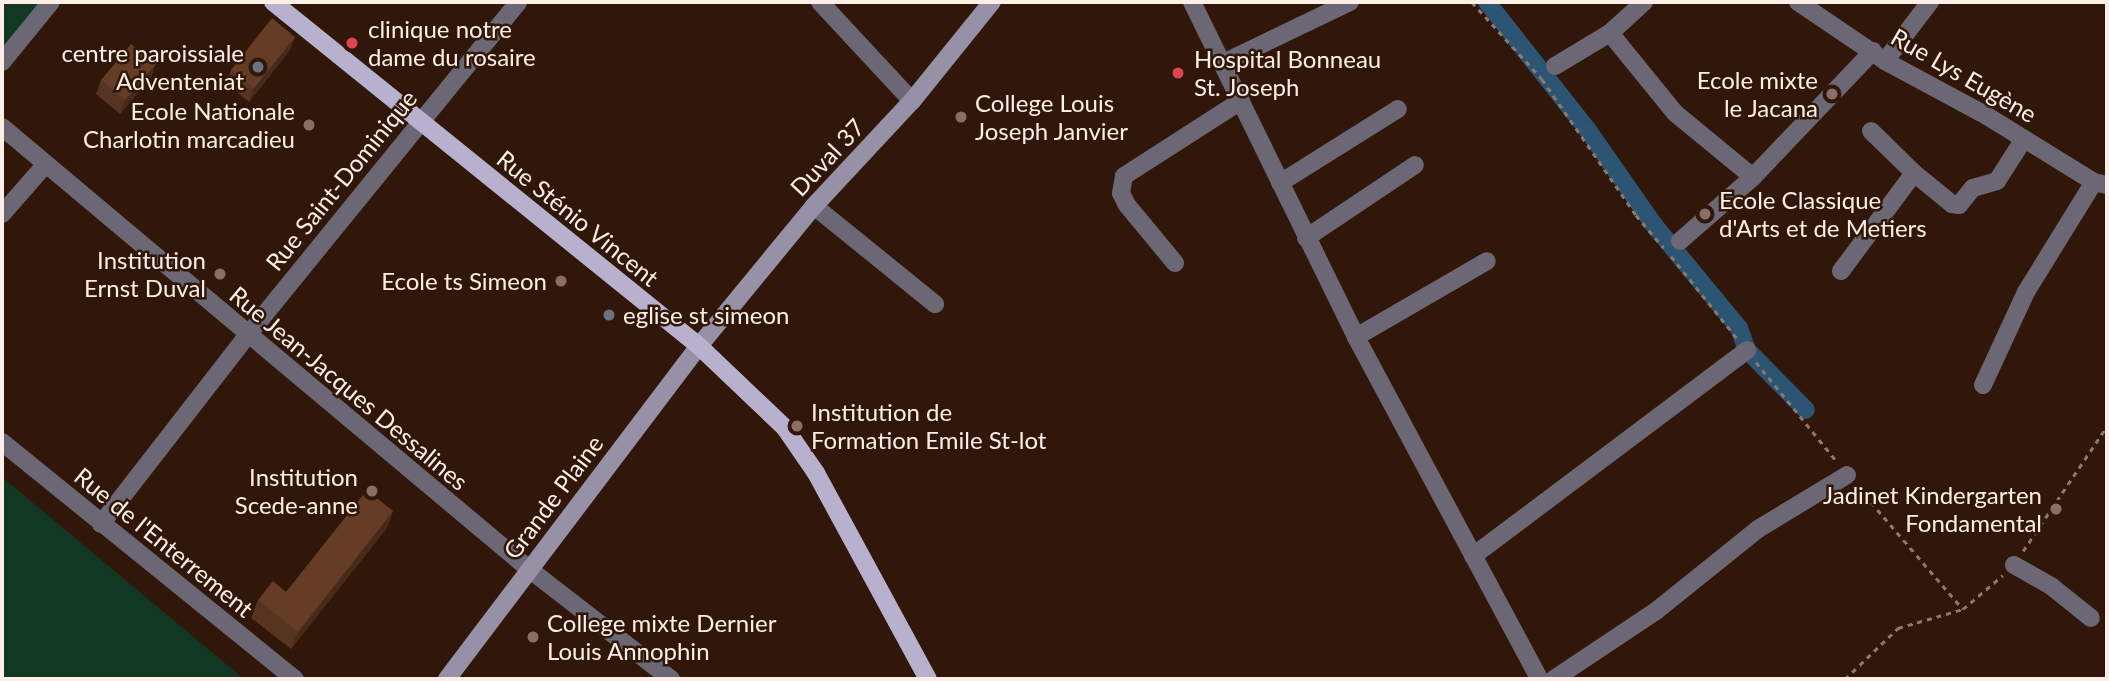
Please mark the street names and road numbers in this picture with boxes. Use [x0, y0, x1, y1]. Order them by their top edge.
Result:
street label: Rue Lys Eugène [1886, 22, 2042, 128]
street label: Rue Saint-Dominique [259, 84, 423, 276]
street label: Duval 37 [784, 112, 870, 202]
street label: Rue Sténio Vincent [491, 144, 665, 292]
street label: Rue Jean-Jacques Dessalines [224, 280, 474, 496]
street label: Grande Plaine [497, 430, 609, 564]
street label: Rue de l'Enterrement [69, 461, 259, 623]

